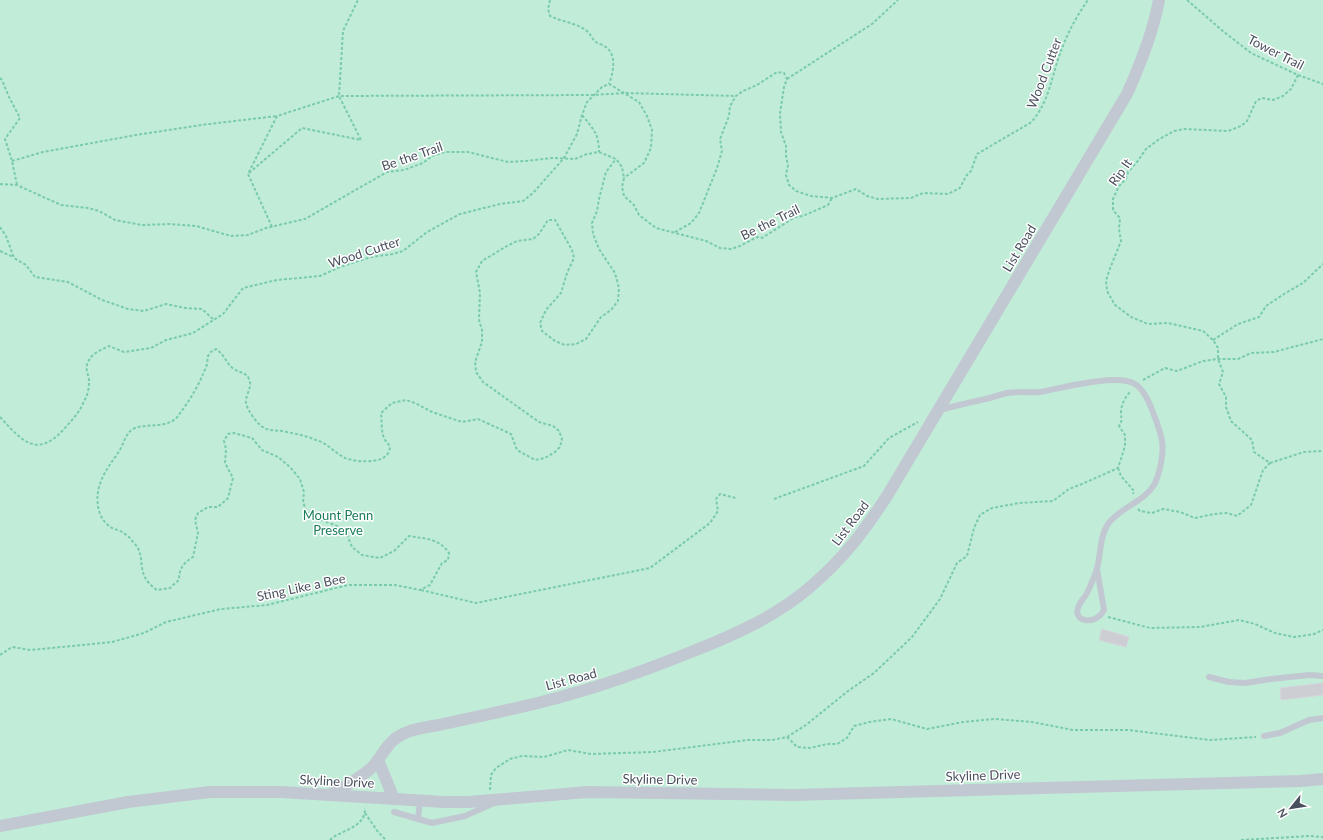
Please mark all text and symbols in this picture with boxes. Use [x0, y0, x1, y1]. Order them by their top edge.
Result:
street label: Tower Trail [1245, 31, 1307, 73]
street label: Wood Cutter [1023, 35, 1065, 111]
street label: Be the Trail [379, 138, 445, 174]
street label: Rip It [1105, 155, 1135, 189]
street label: Be the Trail [738, 201, 802, 243]
street label: List Road [999, 221, 1039, 275]
street label: Wood Cutter [326, 233, 402, 271]
street label: List Road [828, 497, 872, 549]
park label: Mount Penn Preserve [303, 507, 373, 538]
street label: Sting Like a Bee [255, 570, 347, 604]
street label: List Road [544, 665, 598, 693]
street label: Skyline Drive [945, 766, 1021, 784]
street label: Skyline Drive [622, 770, 698, 788]
street label: Skyline Drive [299, 771, 375, 791]
north arrow [1271, 788, 1311, 828]
text: N [1274, 806, 1290, 820]

